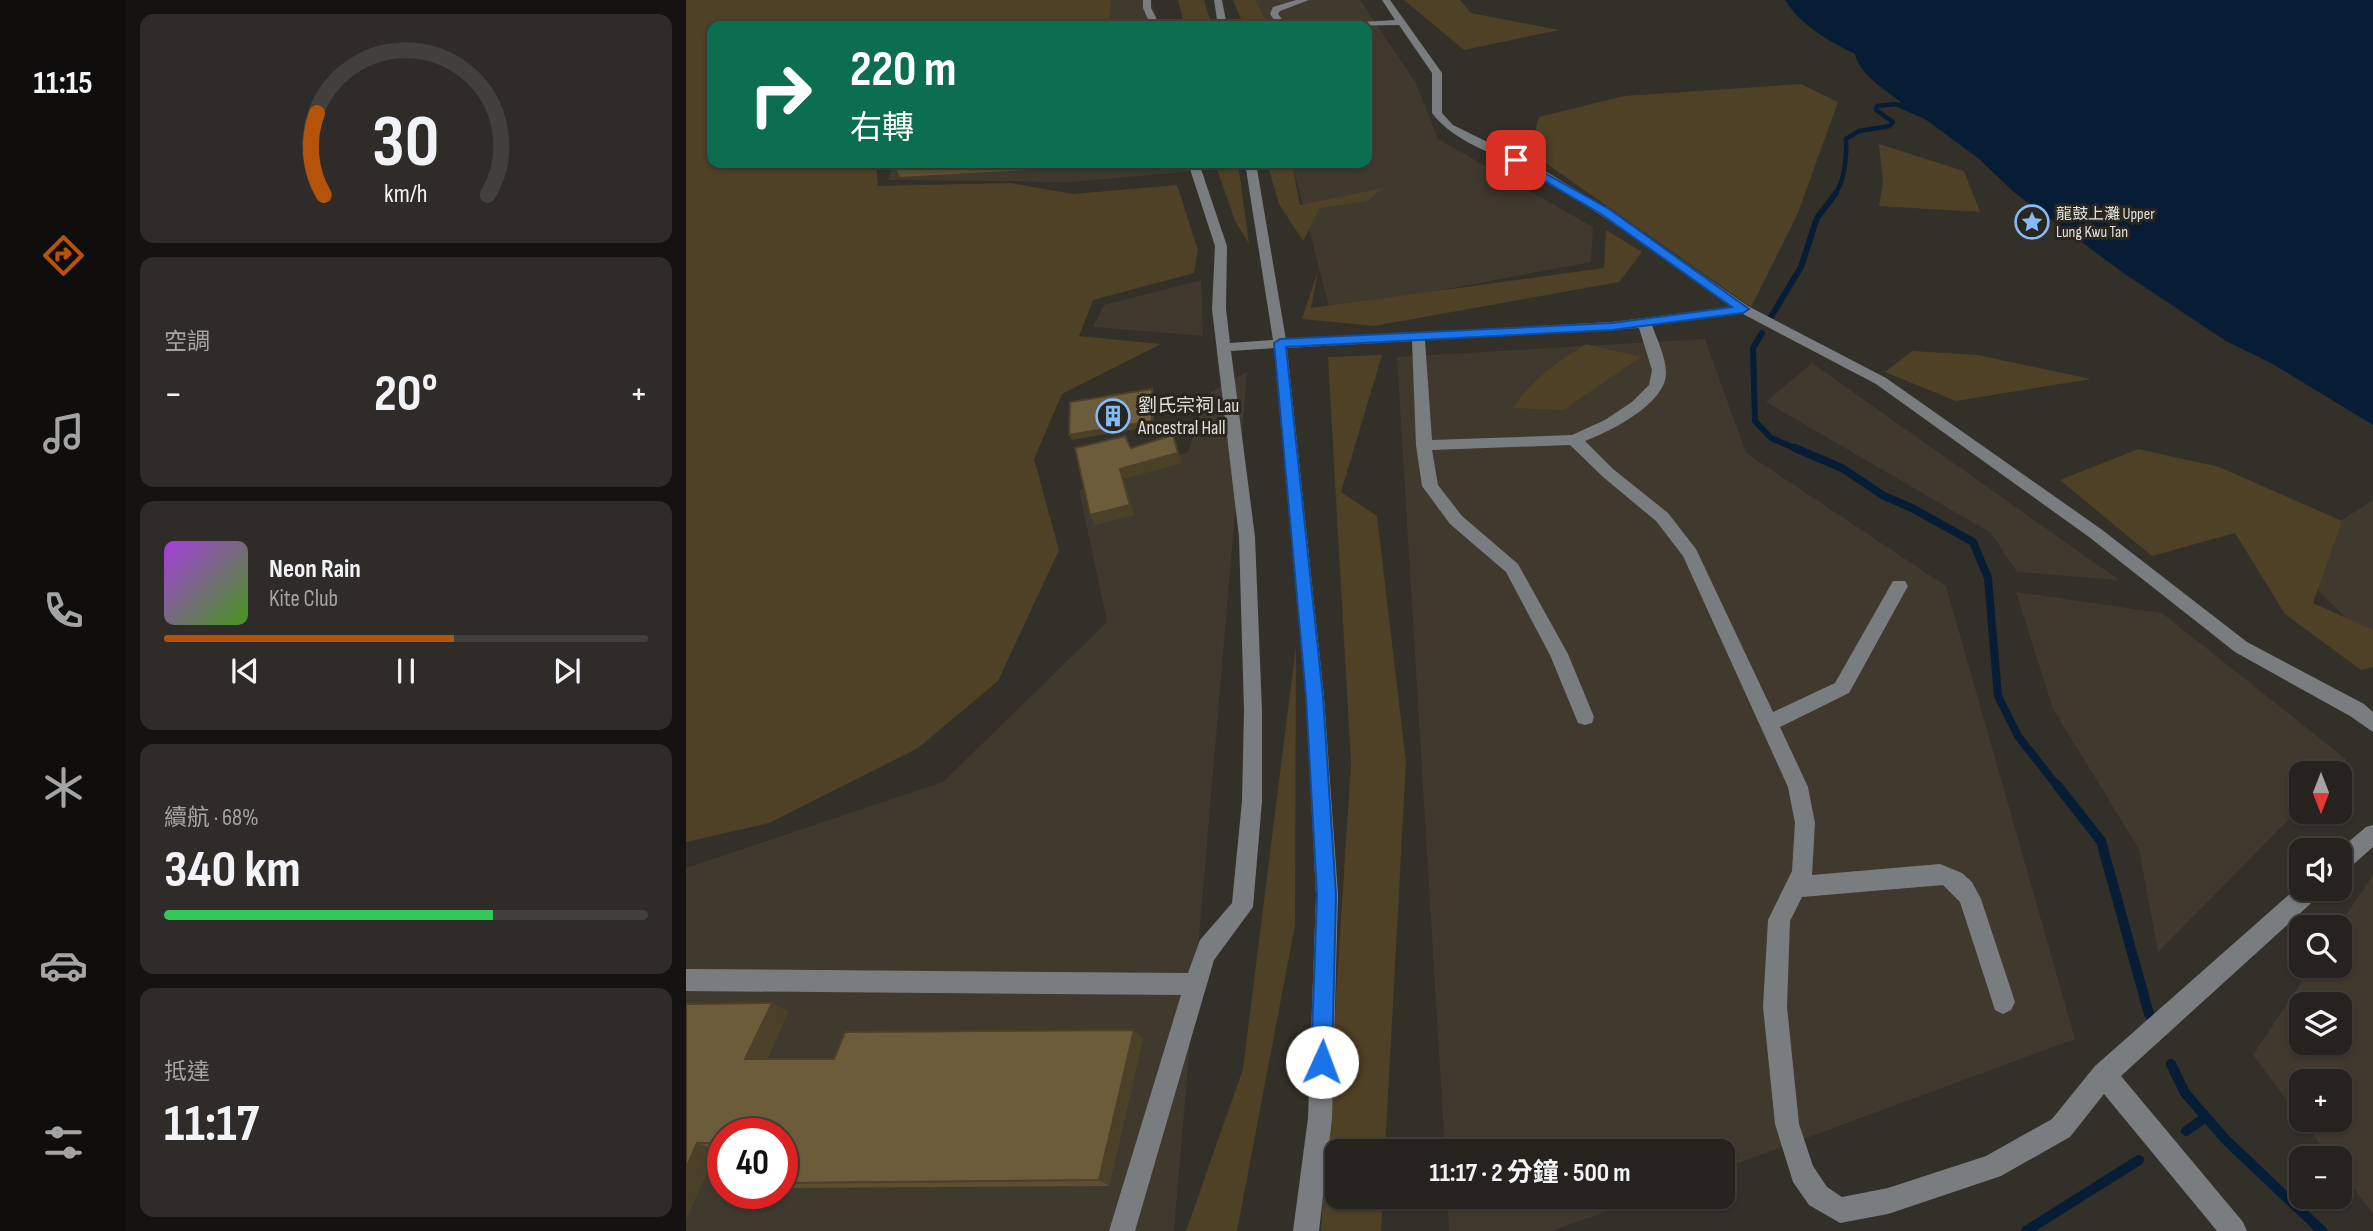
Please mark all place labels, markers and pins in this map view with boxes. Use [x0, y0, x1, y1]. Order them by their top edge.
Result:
pin [1486, 130, 1546, 190]
place icon: 龍鼓上灘 Upper Lung Kwu Tan [2013, 203, 2051, 241]
place label: 龍鼓上灘 Upper Lung Kwu Tan [2056, 205, 2155, 242]
place label: 劉氏宗祠 Lau Ancestral Hall [1137, 395, 1239, 440]
building icon: 劉氏宗祠 Lau Ancestral Hall [1094, 397, 1132, 435]

